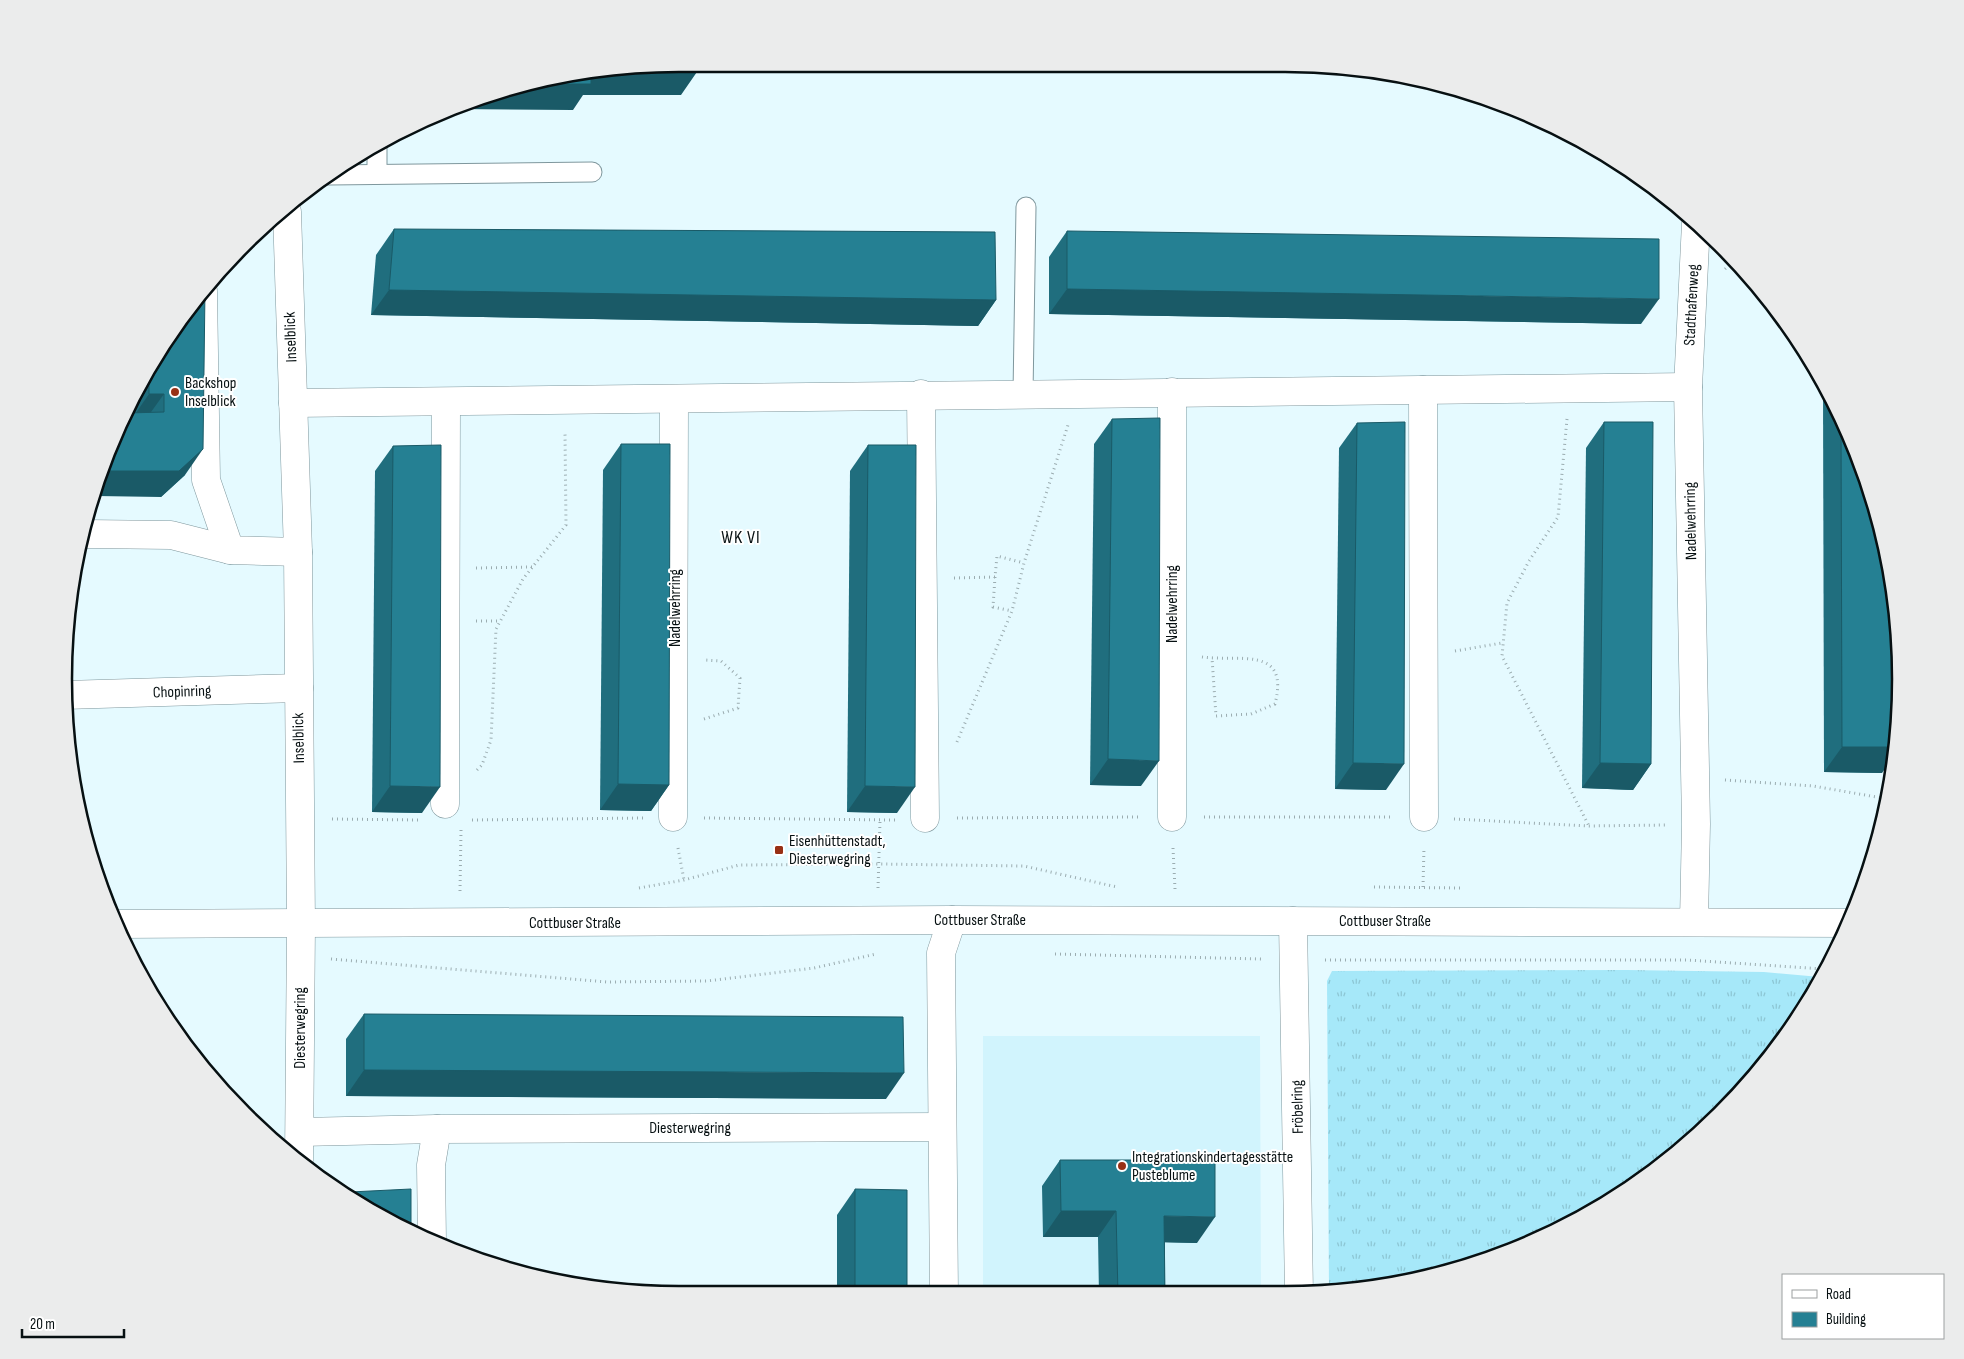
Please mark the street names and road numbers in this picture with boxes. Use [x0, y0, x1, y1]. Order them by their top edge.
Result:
street label: Stadthafenweg [1680, 264, 1704, 346]
street label: Inselblick [281, 311, 301, 363]
street label: Nadelwehrring [1681, 482, 1701, 560]
street label: Nadelwehrring [1163, 565, 1182, 643]
street label: Nadelwehrring [666, 569, 685, 647]
street label: Chopinring [152, 681, 212, 703]
street label: Inselblick [289, 712, 309, 764]
street label: Cottbuser Straße [934, 911, 1026, 930]
street label: Cottbuser Straße [1339, 912, 1431, 931]
street label: Cottbuser Straße [529, 914, 621, 933]
street label: Diesterwegring [291, 987, 310, 1069]
street label: Fröbelring [1288, 1080, 1308, 1134]
street label: Diesterwegring [649, 1119, 731, 1138]

